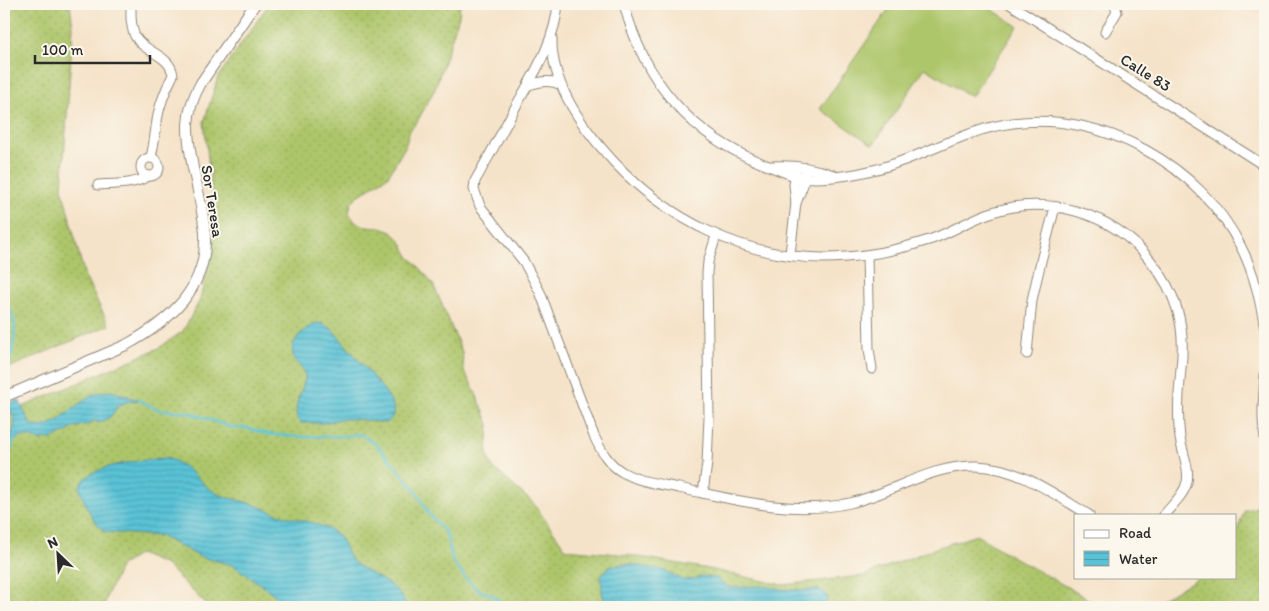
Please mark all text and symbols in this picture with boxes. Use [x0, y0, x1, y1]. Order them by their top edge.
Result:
scale bar [35, 32, 150, 64]
text: 100 m [42, 41, 84, 59]
street label: Calle 83 [1117, 49, 1175, 96]
street label: Sor Teresa [197, 164, 228, 239]
legend [1074, 514, 1236, 578]
text: Road [1119, 524, 1152, 542]
north arrow [32, 528, 82, 578]
text: N [45, 533, 61, 552]
text: Water [1119, 550, 1158, 568]

